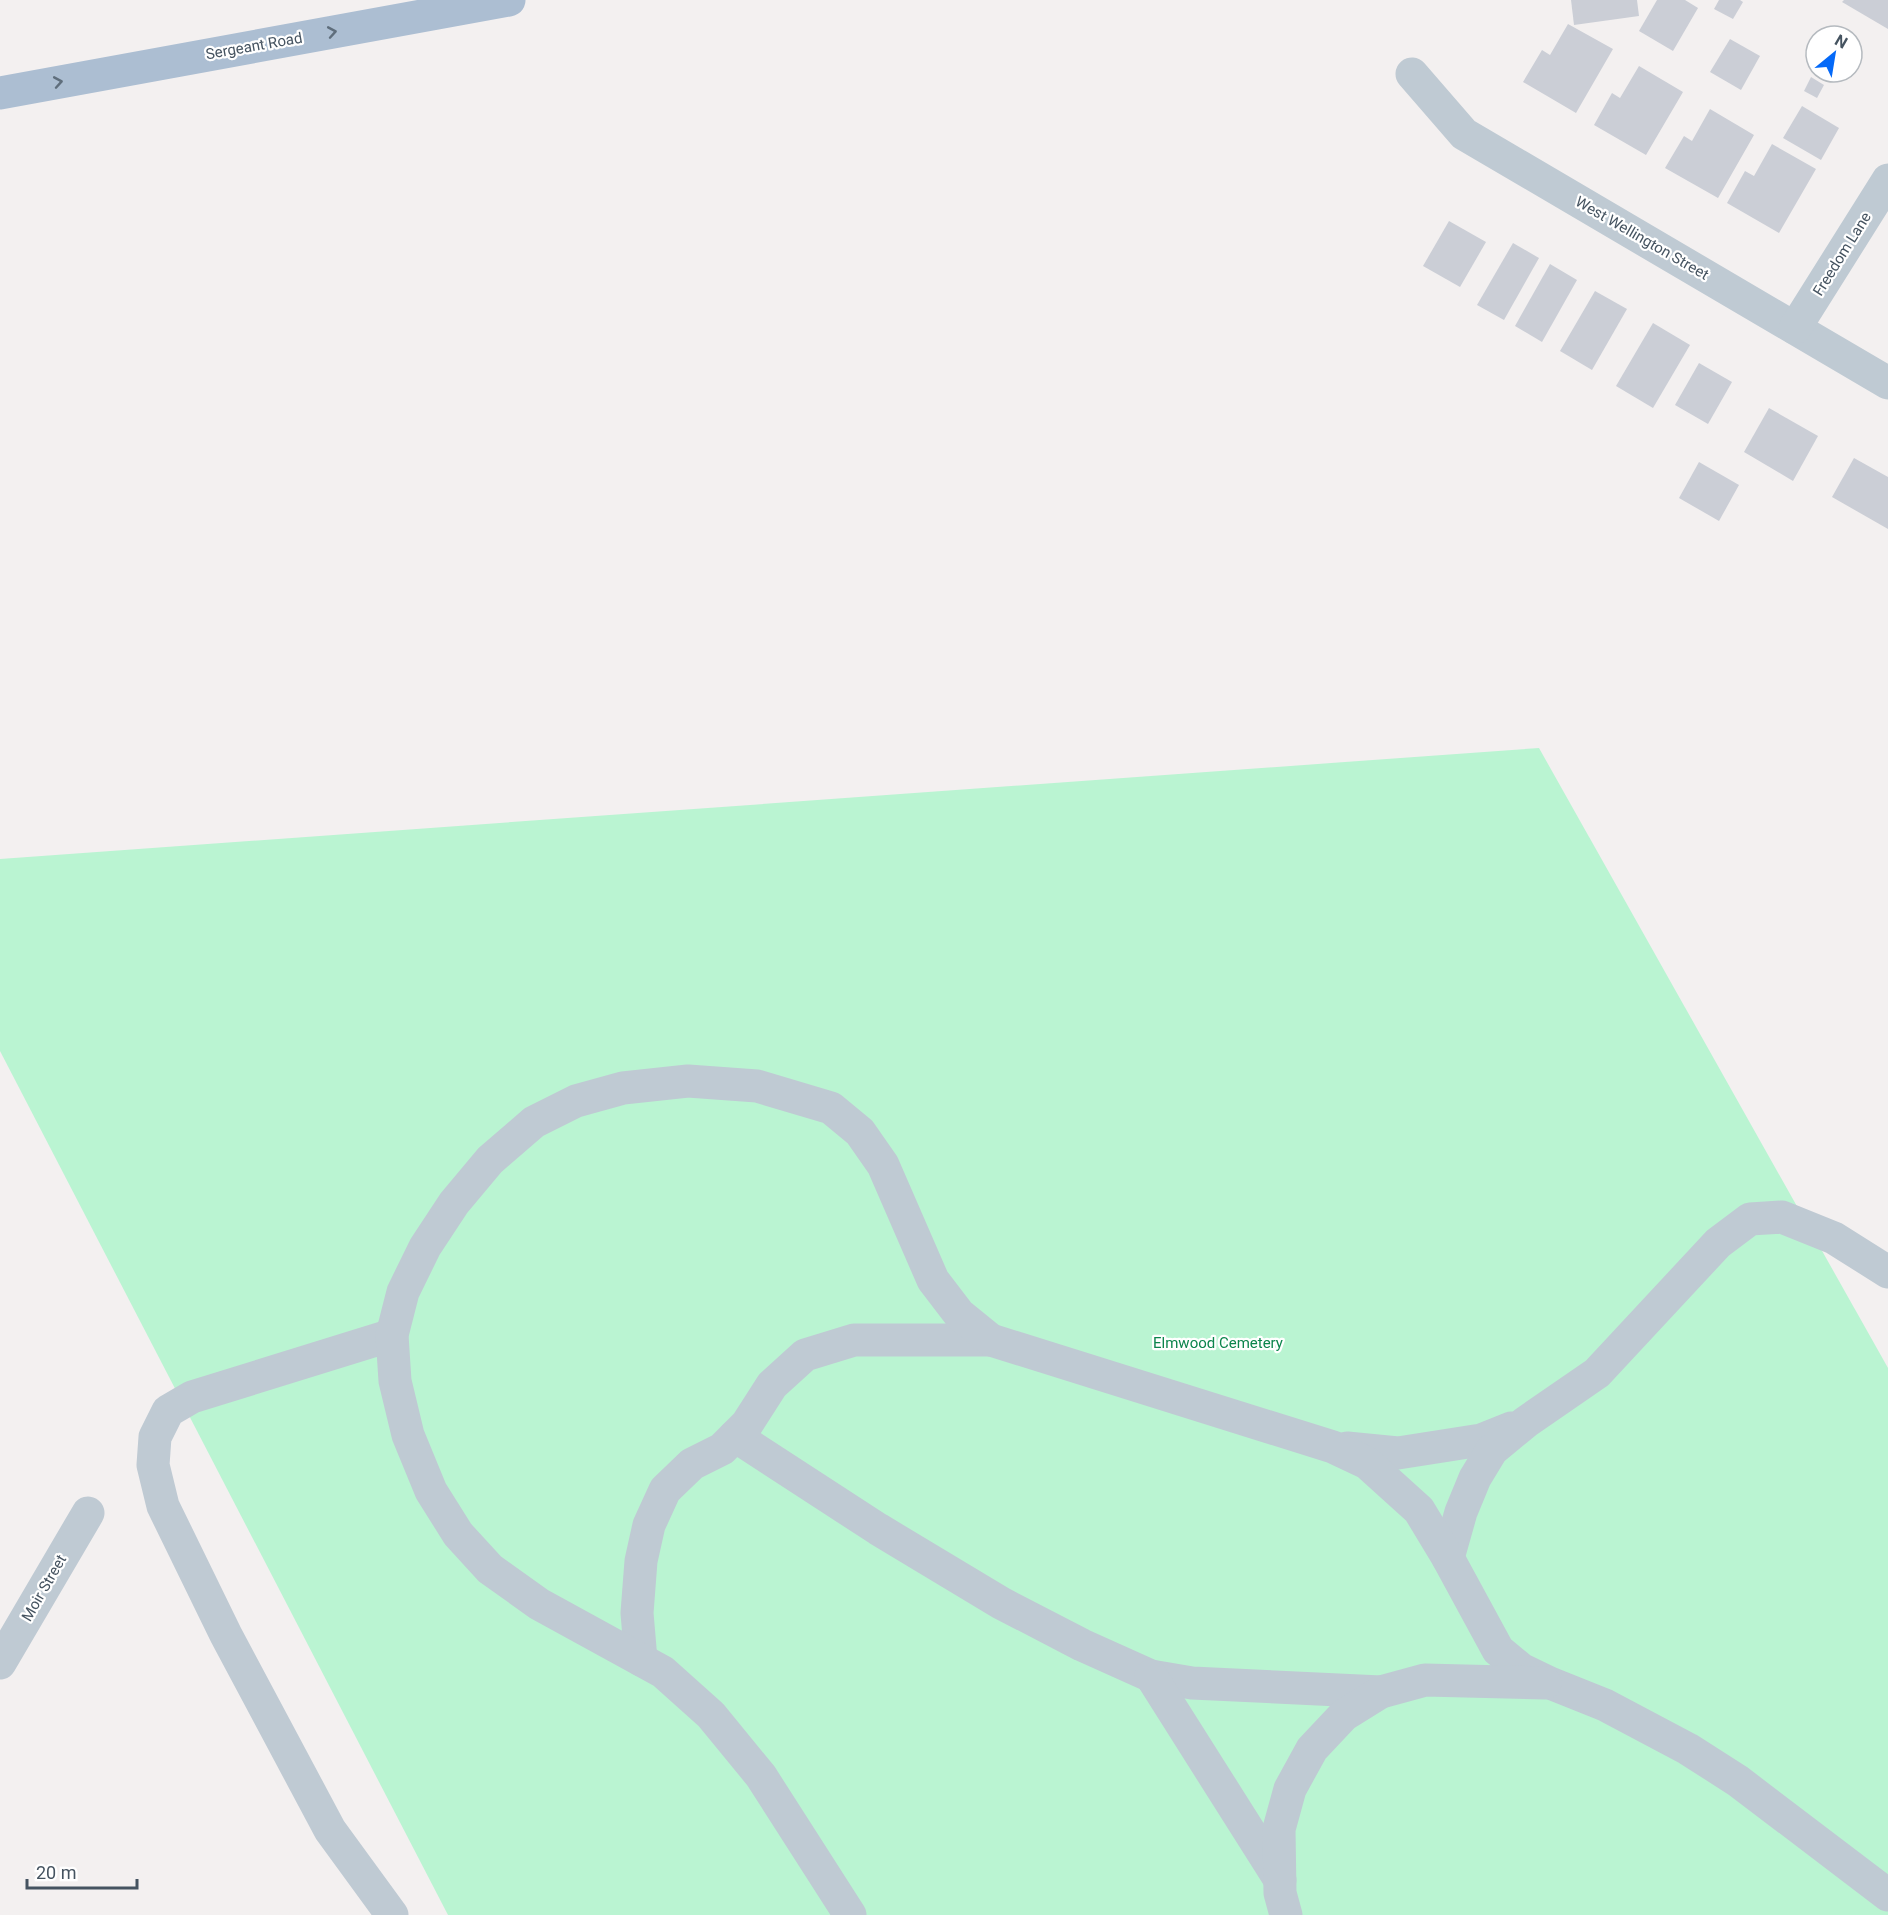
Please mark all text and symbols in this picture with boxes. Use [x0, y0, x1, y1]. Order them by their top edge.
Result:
north arrow [1804, 24, 1864, 84]
one-way arrow [327, 26, 337, 39]
street label: Sergeant Road [204, 29, 304, 63]
text: N [1832, 30, 1851, 52]
one-way arrow [52, 76, 62, 89]
street label: West Wellington Street [1572, 192, 1712, 284]
street label: Freedom Lane [1809, 209, 1875, 299]
park label: Elmwood Cemetery [1153, 1334, 1283, 1352]
street label: Moir Street [18, 1552, 70, 1624]
scale bar [27, 1852, 136, 1890]
text: 20 m [36, 1862, 76, 1883]

